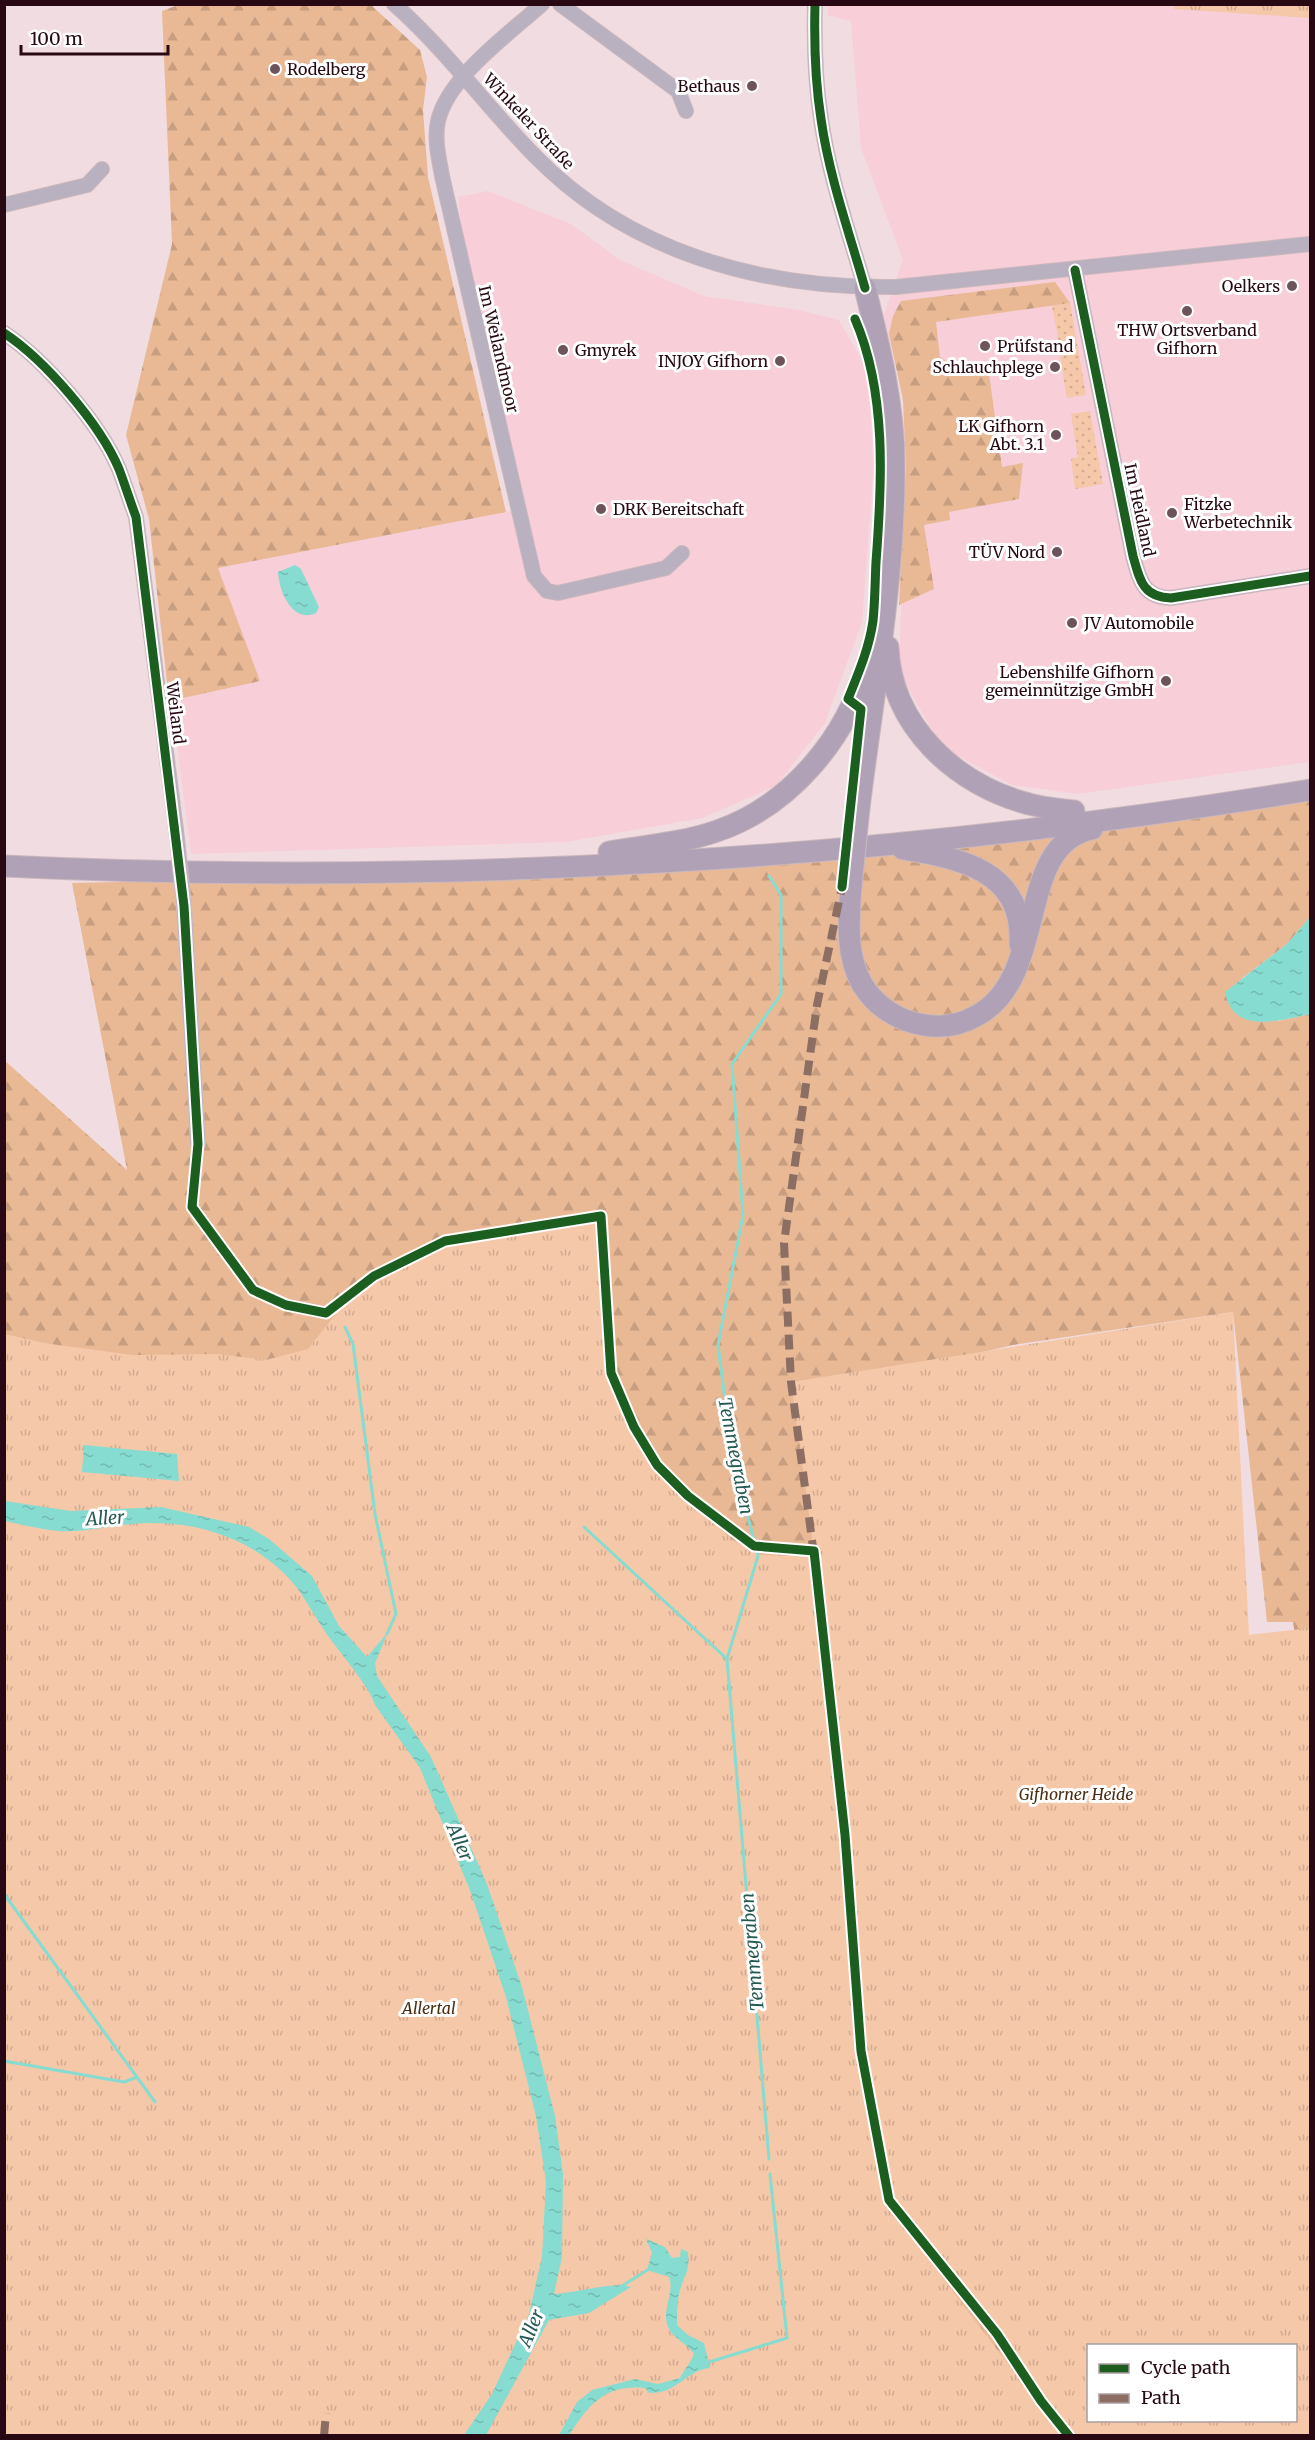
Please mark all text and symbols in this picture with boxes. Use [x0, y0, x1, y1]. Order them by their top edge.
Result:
scale bar [21, 18, 168, 56]
text: 100 m [30, 27, 83, 50]
place label: Rodelberg [287, 59, 366, 79]
marker: Rodelberg [268, 62, 282, 76]
street label: Winkeler Straße [479, 68, 579, 173]
place label: Bethaus [678, 76, 740, 96]
marker: Bethaus [745, 79, 759, 93]
place label: Oelkers [1222, 276, 1280, 296]
marker: Oelkers [1285, 279, 1299, 293]
street label: Im Weilandmoor [475, 283, 523, 415]
marker: THW Ortsverband Gifhorn [1180, 304, 1194, 318]
place label: THW Ortsverband Gifhorn [1117, 320, 1257, 358]
place label: Prüfstand [997, 336, 1074, 356]
marker: Prüfstand [978, 339, 992, 353]
place label: Gmyrek [575, 340, 637, 360]
marker: Gmyrek [556, 343, 570, 357]
place label: INJOY Gifhorn [658, 351, 768, 371]
marker: INJOY Gifhorn [773, 354, 787, 368]
place label: Schlauchplege [933, 357, 1043, 377]
marker: Schlauchplege [1048, 360, 1062, 374]
place label: LK Gifhorn Abt. 3.1 [958, 416, 1044, 454]
marker: LK Gifhorn Abt. 3.1 [1049, 428, 1063, 442]
street label: Im Heidland [1120, 461, 1160, 559]
place label: Fitzke Werbetechnik [1183, 494, 1293, 532]
place label: DRK Bereitschaft [613, 499, 745, 519]
marker: DRK Bereitschaft [594, 502, 608, 516]
marker: Fitzke Werbetechnik [1165, 506, 1179, 520]
place label: TÜV Nord [969, 542, 1045, 562]
marker: TÜV Nord [1050, 545, 1064, 559]
place label: JV Automobile [1083, 613, 1194, 633]
marker: JV Automobile [1065, 616, 1079, 630]
place label: Lebenshilfe Gifhorn gemeinnützige GmbH [985, 662, 1154, 700]
marker: Lebenshilfe Gifhorn gemeinnützige GmbH [1159, 674, 1173, 688]
street label: Weiland [162, 680, 190, 746]
water label: Temmegraben [713, 1396, 759, 1516]
water label: Aller [83, 1505, 125, 1531]
park label: Gifhorner Heide [1019, 1784, 1133, 1804]
water label: Aller [441, 1818, 478, 1865]
water label: Temmegraben [735, 1892, 769, 2012]
park label: Allertal [400, 1998, 456, 2018]
water label: Aller [512, 2305, 549, 2352]
legend [1087, 2344, 1297, 2422]
text: Cycle path [1141, 2356, 1231, 2379]
text: Path [1141, 2386, 1181, 2409]

